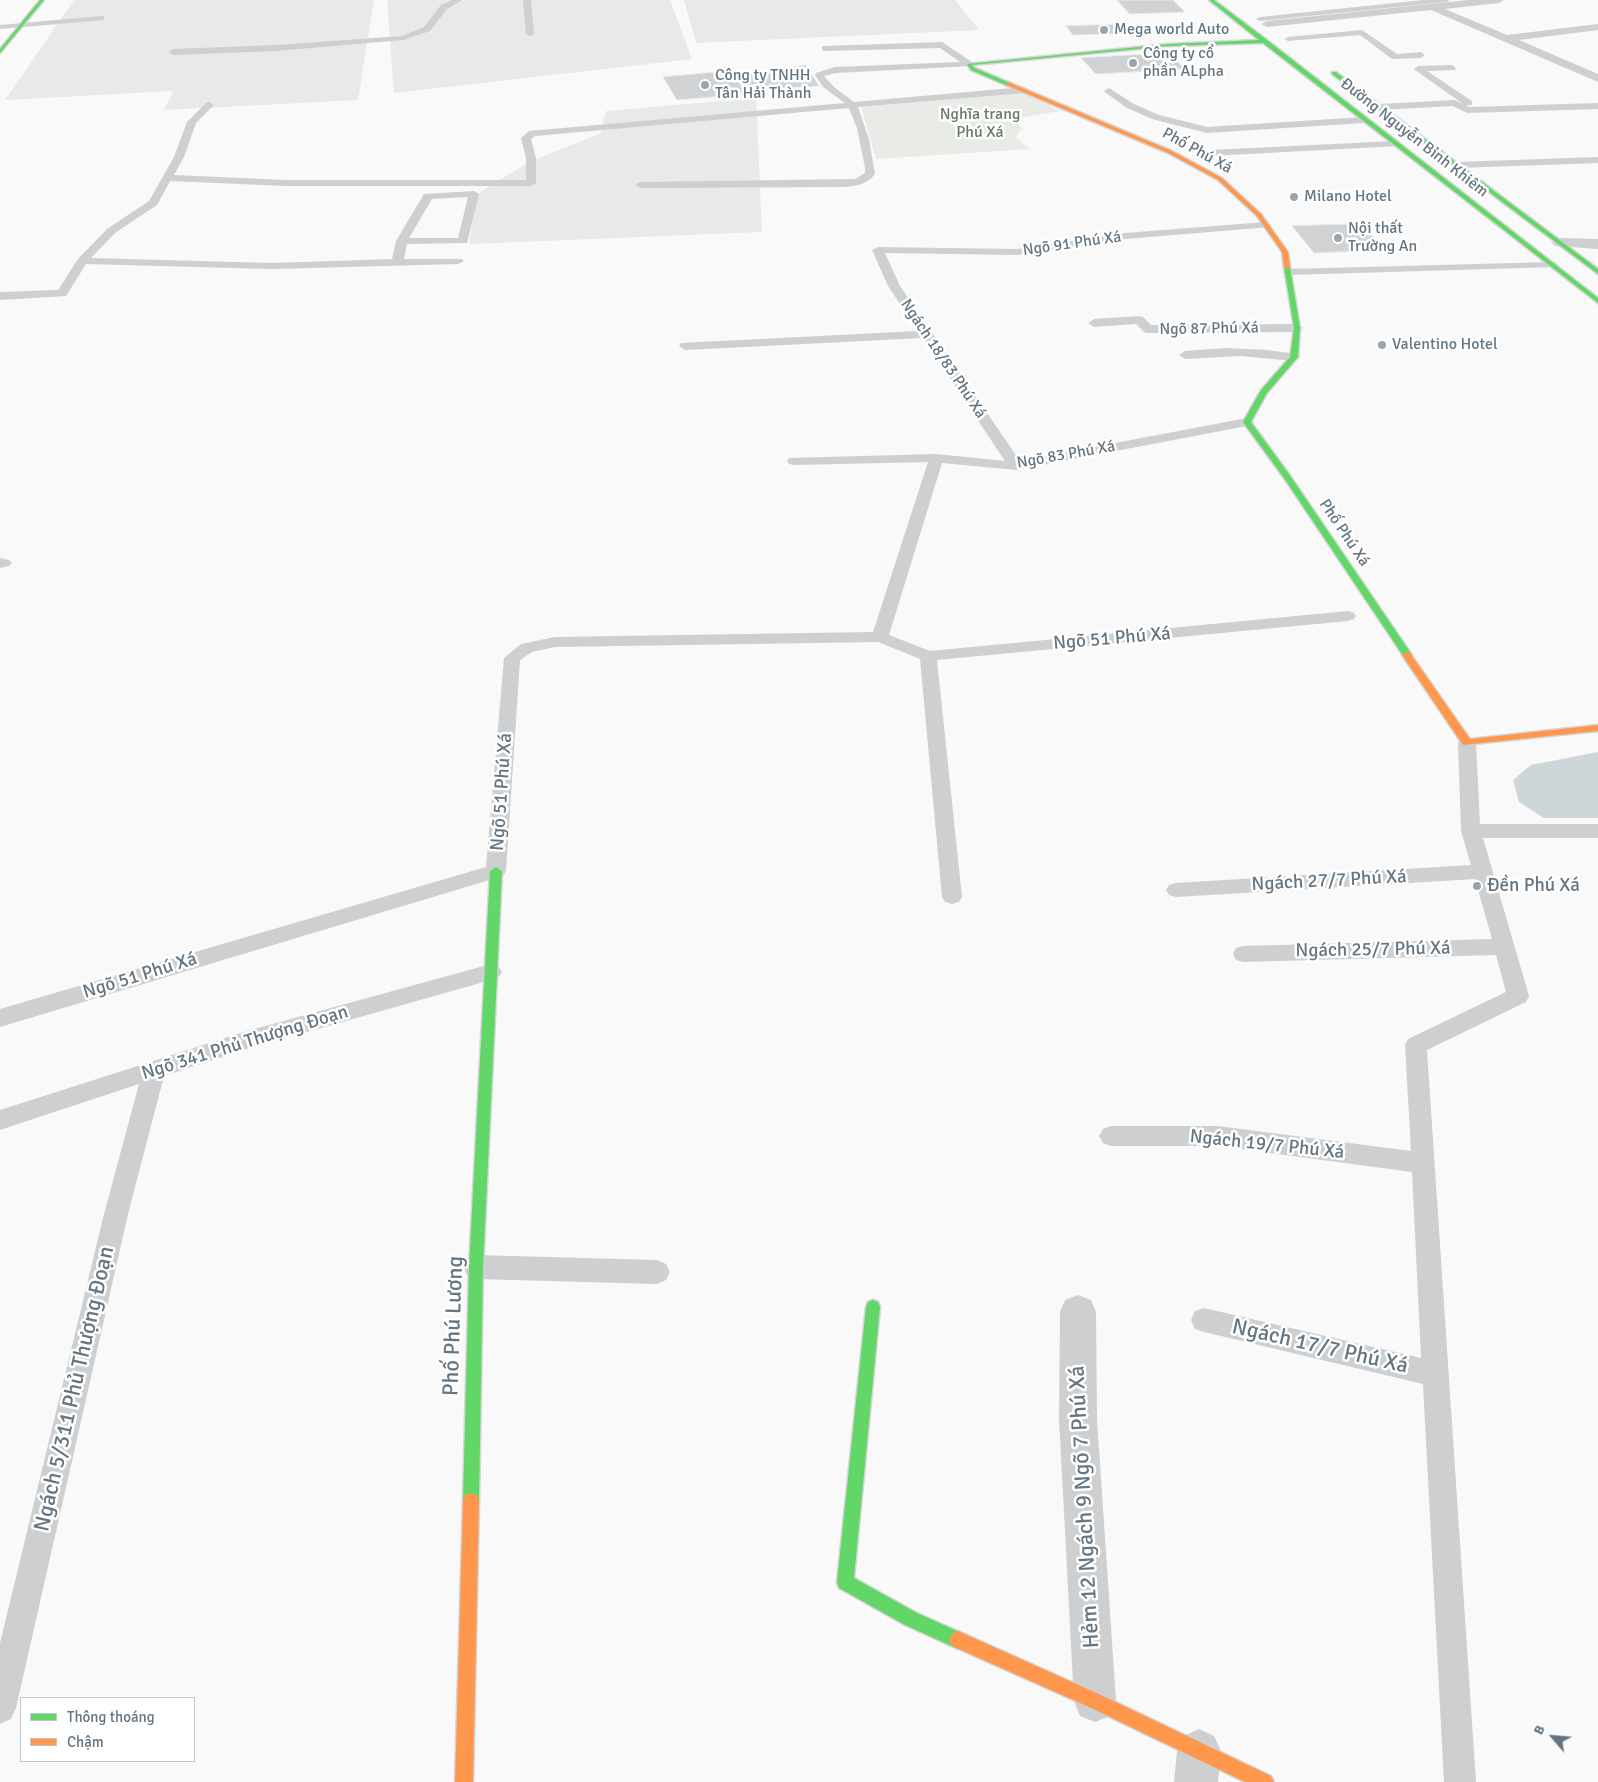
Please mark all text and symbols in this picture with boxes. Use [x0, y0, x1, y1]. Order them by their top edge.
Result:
place label: Mega world Auto [1114, 20, 1229, 40]
marker: Mega world Auto [1098, 24, 1110, 36]
place label: Công ty cổ phần ALpha [1143, 44, 1224, 82]
marker: Công ty cổ phần ALpha [1127, 57, 1139, 69]
place label: Công ty TNHH Tân Hải Thành [715, 66, 811, 104]
street label: Đường Nguyễn Bỉnh Khiêm [1336, 74, 1492, 202]
marker: Công ty TNHH Tân Hải Thành [699, 79, 711, 91]
park label: Nghĩa trang Phú Xá [940, 105, 1020, 143]
street label: Phố Phú Xá [1159, 124, 1235, 178]
place label: Milano Hotel [1304, 187, 1392, 207]
marker: Milano Hotel [1288, 191, 1300, 203]
place label: Nội thất Trường An [1348, 219, 1417, 257]
street label: Ngõ 91 Phú Xá [1021, 228, 1123, 260]
marker: Nội thất Trường An [1332, 232, 1344, 244]
street label: Ngách 18/83 Phú Xá [896, 296, 990, 422]
street label: Ngõ 87 Phú Xá [1159, 319, 1259, 339]
place label: Valentino Hotel [1392, 335, 1498, 355]
marker: Valentino Hotel [1376, 339, 1388, 351]
street label: Ngõ 83 Phú Xá [1015, 437, 1117, 473]
street label: Phố Phú Xá [1315, 496, 1373, 570]
street label: Ngõ 51 Phú Xá [1052, 623, 1172, 655]
street label: Ngõ 51 Phú Xá [487, 732, 517, 852]
street label: Ngách 27/7 Phú Xá [1251, 866, 1407, 896]
place label: Đền Phú Xá [1487, 875, 1580, 897]
marker: Đền Phú Xá [1471, 880, 1483, 892]
street label: Ngách 25/7 Phú Xá [1295, 937, 1451, 963]
street label: Ngõ 51 Phú Xá [80, 948, 200, 1004]
street label: Ngõ 341 Phủ Thượng Đoạn [139, 1001, 351, 1085]
street label: Ngách 19/7 Phú Xá [1189, 1126, 1345, 1164]
street label: Ngách 5/311 Phủ Thượng Đoạn [29, 1244, 121, 1534]
street label: Phố Phú Lương [438, 1255, 470, 1397]
street label: Ngách 17/7 Phú Xá [1229, 1314, 1411, 1380]
street label: Hẻm 12 Ngách 9 Ngõ 7 Phú Xá [1064, 1365, 1106, 1649]
legend [20, 1697, 195, 1762]
text: Thông thoáng [67, 1708, 155, 1726]
north arrow [1528, 1712, 1578, 1762]
text: B [1530, 1722, 1549, 1738]
text: Chậm [67, 1733, 104, 1751]

